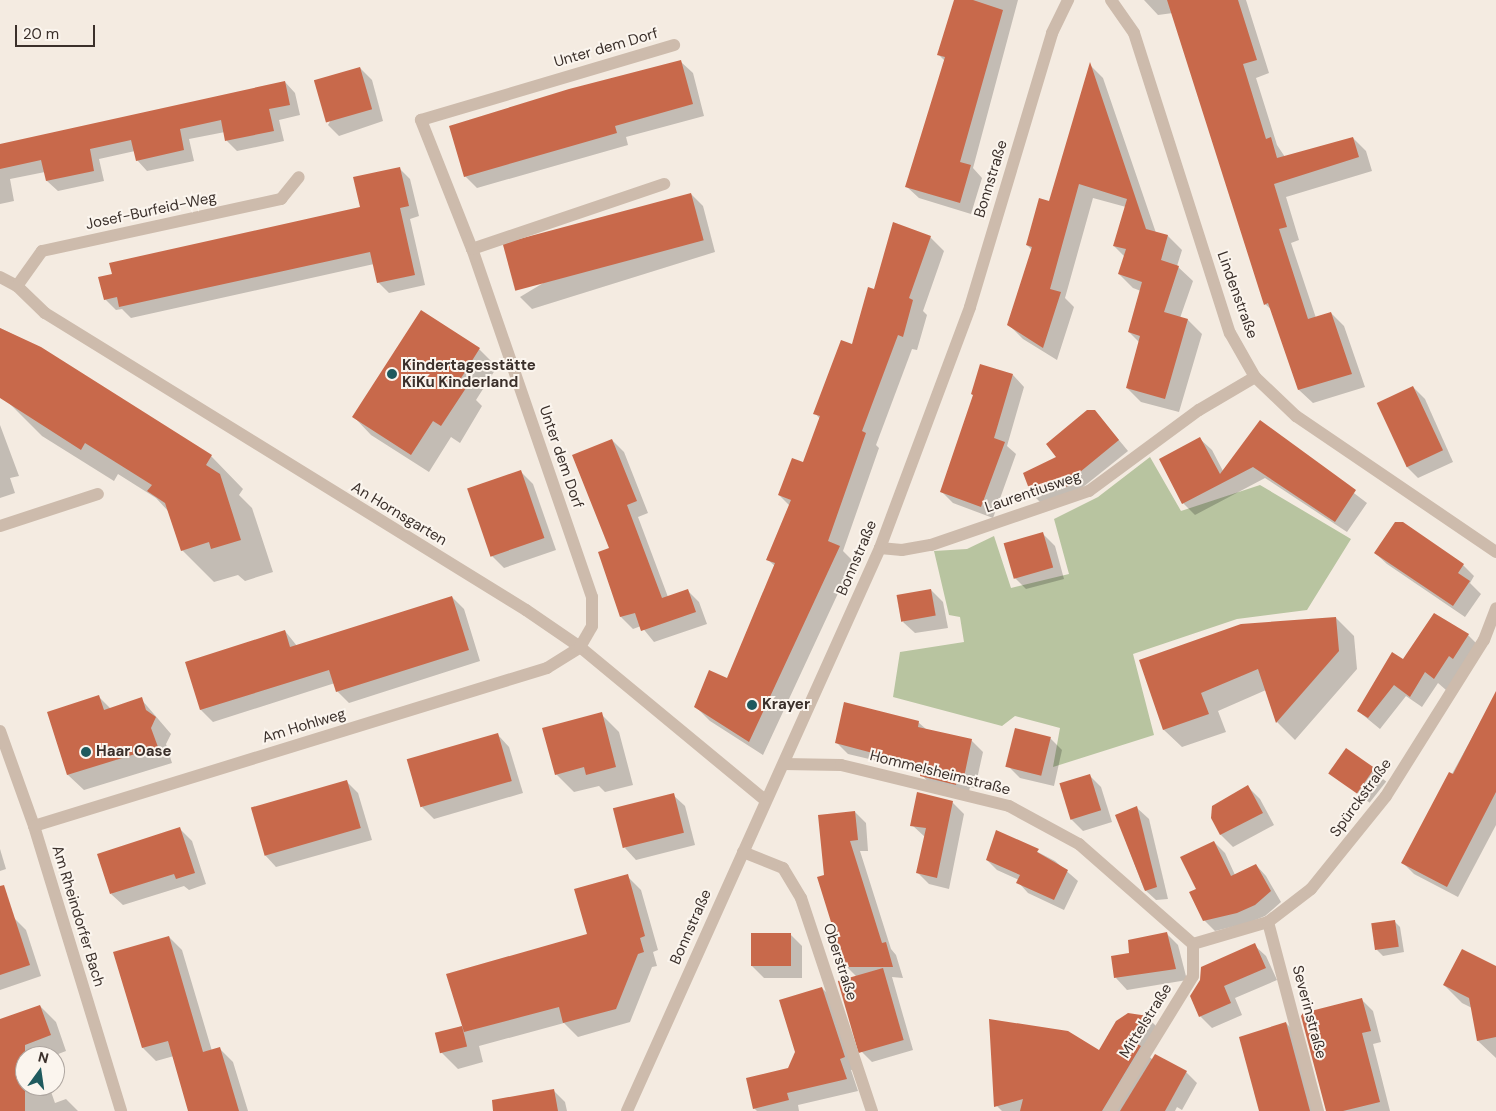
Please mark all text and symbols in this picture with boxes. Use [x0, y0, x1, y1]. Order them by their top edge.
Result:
scale bar [18, 15, 98, 47]
text: 20 m [23, 24, 59, 44]
street label: Unter dem Dorf [552, 25, 660, 71]
street label: Bonnstraße [971, 138, 1011, 220]
street label: Josef-Burfeid-Weg [84, 188, 218, 234]
street label: Lindenstraße [1213, 249, 1261, 341]
place label: Kindertagesstätte KiKu Kinderland [402, 356, 536, 391]
marker: Kindertagesstätte KiKu Kinderland [386, 368, 398, 380]
street label: Unter dem Dorf [535, 403, 587, 511]
street label: Laurentiusweg [983, 467, 1083, 517]
street label: An Hornsgarten [348, 478, 450, 550]
street label: Bonnstraße [833, 518, 881, 598]
place label: Krayer [762, 696, 810, 714]
marker: Krayer [746, 699, 758, 711]
street label: Am Hohlweg [260, 705, 348, 747]
place label: Haar Oase [96, 743, 172, 761]
marker: Haar Oase [80, 746, 92, 758]
street label: Hommelsheimstraße [868, 747, 1012, 799]
street label: Spürckstraße [1326, 755, 1396, 841]
street label: Am Rheindorfer Bach [48, 843, 108, 989]
street label: Bonnstraße [666, 887, 716, 967]
street label: Oberstraße [819, 921, 861, 1003]
street label: Severinstraße [1288, 963, 1330, 1061]
street label: Mittelstraße [1116, 980, 1176, 1062]
north arrow [15, 1046, 65, 1096]
text: N [36, 1047, 51, 1067]

